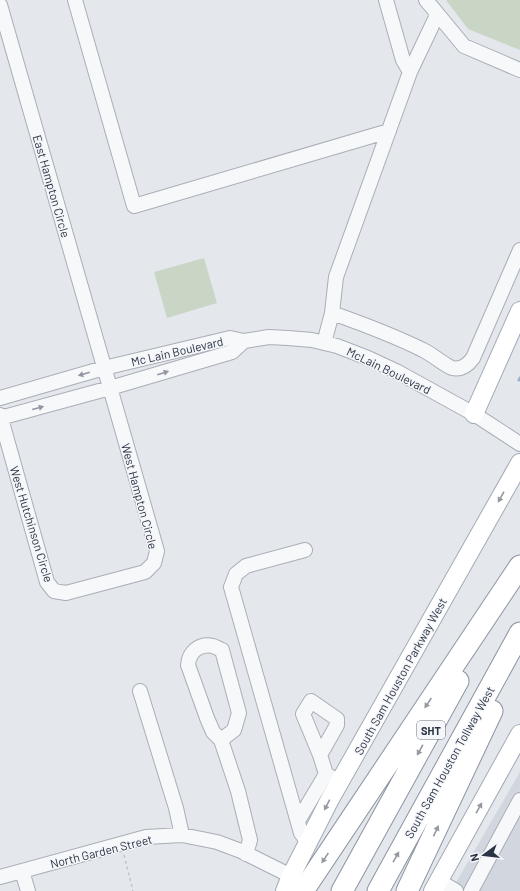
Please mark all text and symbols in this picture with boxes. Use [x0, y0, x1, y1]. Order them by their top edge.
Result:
street label: East Hampton Circle [31, 133, 73, 239]
street label: Mc Lain Boulevard [130, 334, 224, 368]
street label: McLain Boulevard [345, 344, 433, 396]
one-way arrow [157, 370, 169, 376]
one-way arrow [78, 371, 90, 377]
one-way arrow [31, 404, 44, 410]
street label: West Hampton Circle [119, 442, 161, 550]
street label: West Hutchinson Circle [8, 464, 56, 584]
one-way arrow [497, 491, 504, 503]
street label: South Sam Houston Parkway West [351, 595, 449, 757]
street label: South Sam Houston Tollway West [401, 683, 497, 841]
one-way arrow [424, 698, 432, 708]
road number: SHT [417, 721, 445, 739]
one-way arrow [417, 744, 423, 756]
one-way arrow [324, 800, 330, 811]
one-way arrow [476, 802, 483, 814]
one-way arrow [433, 825, 439, 836]
street label: North Garden Street [49, 832, 153, 870]
north arrow [464, 835, 504, 875]
one-way arrow [393, 851, 400, 863]
text: N [467, 852, 481, 863]
one-way arrow [321, 853, 329, 863]

